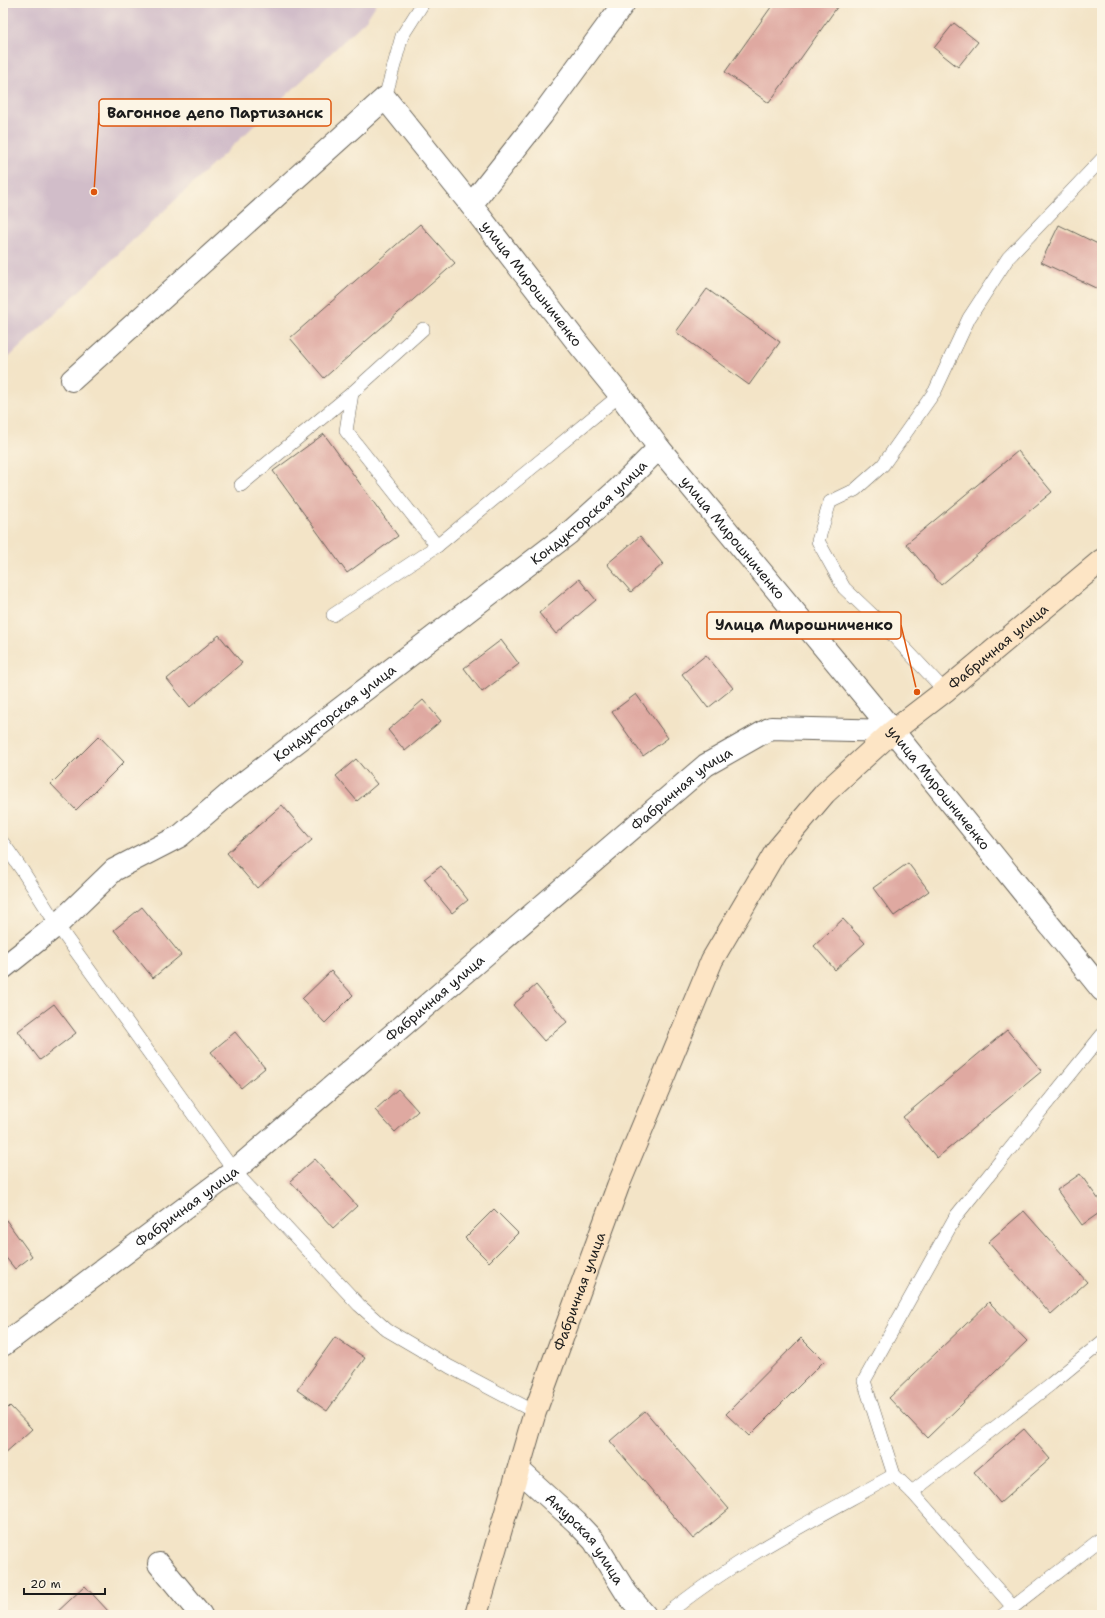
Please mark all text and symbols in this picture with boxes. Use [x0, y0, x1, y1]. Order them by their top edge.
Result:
callout: Вагонное депо Партизанск [99, 99, 331, 126]
text: Вагонное депо Партизанск [107, 103, 324, 123]
street label: улица Мирошниченко [477, 217, 586, 350]
street label: Кондукторская улица [527, 456, 651, 569]
street label: улица Мирошниченко [677, 472, 789, 603]
street label: Фабричная улица [944, 600, 1052, 694]
callout: Улица Мирошниченко [707, 612, 901, 639]
text: Улица Мирошниченко [715, 615, 893, 635]
street label: Кондукторская улица [270, 660, 400, 766]
street label: улица Мирошниченко [883, 722, 994, 854]
street label: Фабричная улица [627, 743, 736, 835]
street label: Фабричная улица [381, 951, 488, 1046]
street label: Фабричная улица [131, 1162, 242, 1251]
street label: Фабричная улица [549, 1229, 609, 1353]
street label: Амурская улица [542, 1489, 628, 1588]
scale bar [24, 1570, 105, 1596]
text: 20 m [30, 1576, 61, 1592]

